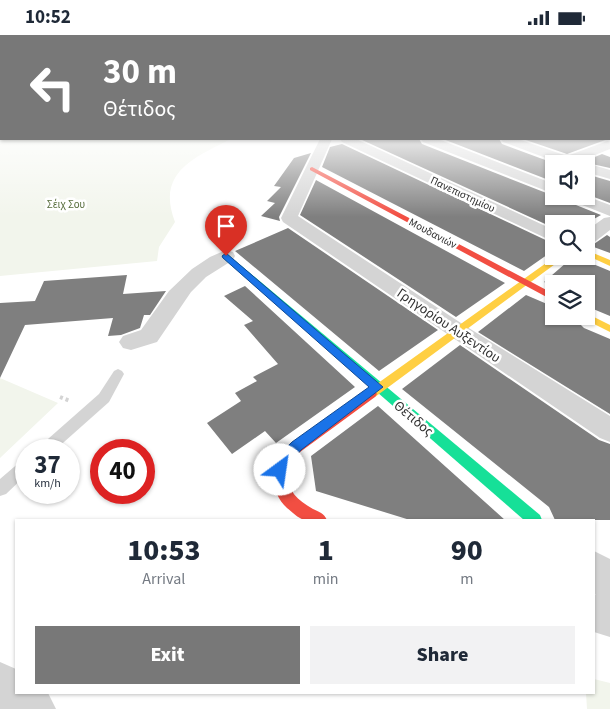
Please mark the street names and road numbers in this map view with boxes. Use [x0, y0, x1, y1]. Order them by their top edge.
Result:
street label: Πανεπιστημίου [428, 173, 498, 216]
street label: Μουδανιών [406, 215, 459, 252]
street label: Γρηγορίου Αυξεντίου [393, 284, 504, 368]
street label: Θέτιδος [389, 396, 437, 441]

